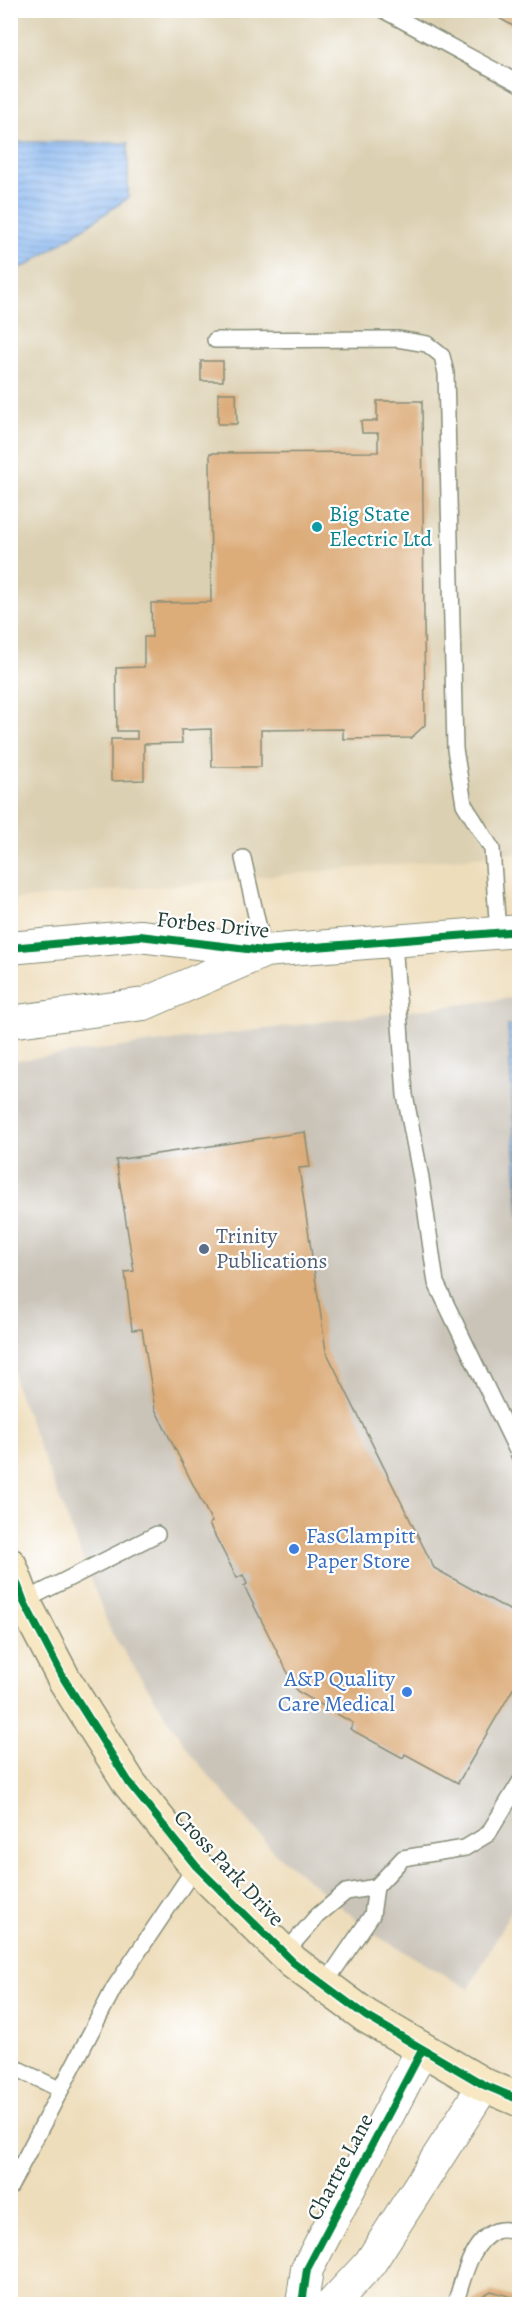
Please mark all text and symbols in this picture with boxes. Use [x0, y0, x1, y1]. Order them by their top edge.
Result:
place label: Big State Electric Ltd [329, 499, 433, 554]
marker: Big State Electric Ltd [310, 520, 324, 534]
street label: Forbes Drive [155, 904, 271, 946]
place label: Trinity Publications [216, 1221, 327, 1276]
marker: Trinity Publications [197, 1242, 211, 1256]
place label: FasClampitt Paper Store [306, 1521, 415, 1576]
marker: FasClampitt Paper Store [287, 1542, 301, 1556]
place label: A&P Quality Care Medical [278, 1664, 395, 1719]
marker: A&P Quality Care Medical [400, 1685, 414, 1699]
street label: Cross Park Drive [167, 1803, 291, 1933]
street label: Chartre Lane [299, 2108, 381, 2226]

